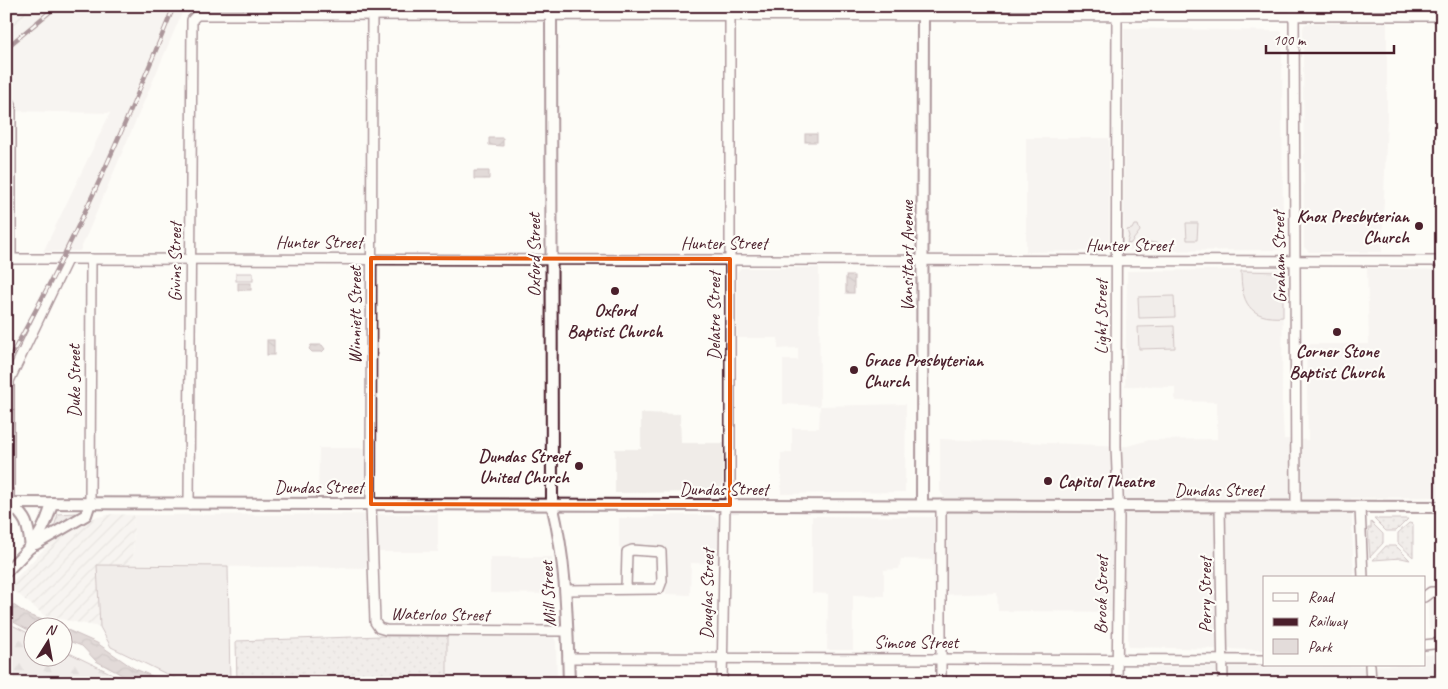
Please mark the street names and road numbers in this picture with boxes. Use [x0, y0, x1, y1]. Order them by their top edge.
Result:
street label: Vansittart Avenue [896, 199, 918, 311]
street label: Graham Street [1267, 208, 1291, 303]
street label: Oxford Street [523, 211, 545, 297]
street label: Givins Street [164, 219, 186, 302]
street label: Hunter Street [276, 231, 365, 253]
street label: Hunter Street [681, 232, 770, 254]
street label: Hunter Street [1086, 234, 1175, 256]
street label: Winniett Street [344, 264, 366, 364]
street label: Delatre Street [703, 269, 725, 360]
street label: Light Street [1090, 276, 1112, 354]
street label: Duke Street [63, 343, 85, 417]
street label: Dundas Street [274, 476, 367, 498]
street label: Dundas Street [679, 478, 772, 500]
street label: Dundas Street [1174, 479, 1267, 501]
street label: Douglas Street [695, 546, 719, 639]
street label: Brock Street [1089, 553, 1113, 634]
street label: Perry Street [1194, 554, 1216, 633]
street label: Mill Street [535, 559, 561, 627]
street label: Waterloo Street [391, 602, 492, 626]
street label: Simcoe Street [874, 631, 960, 653]

